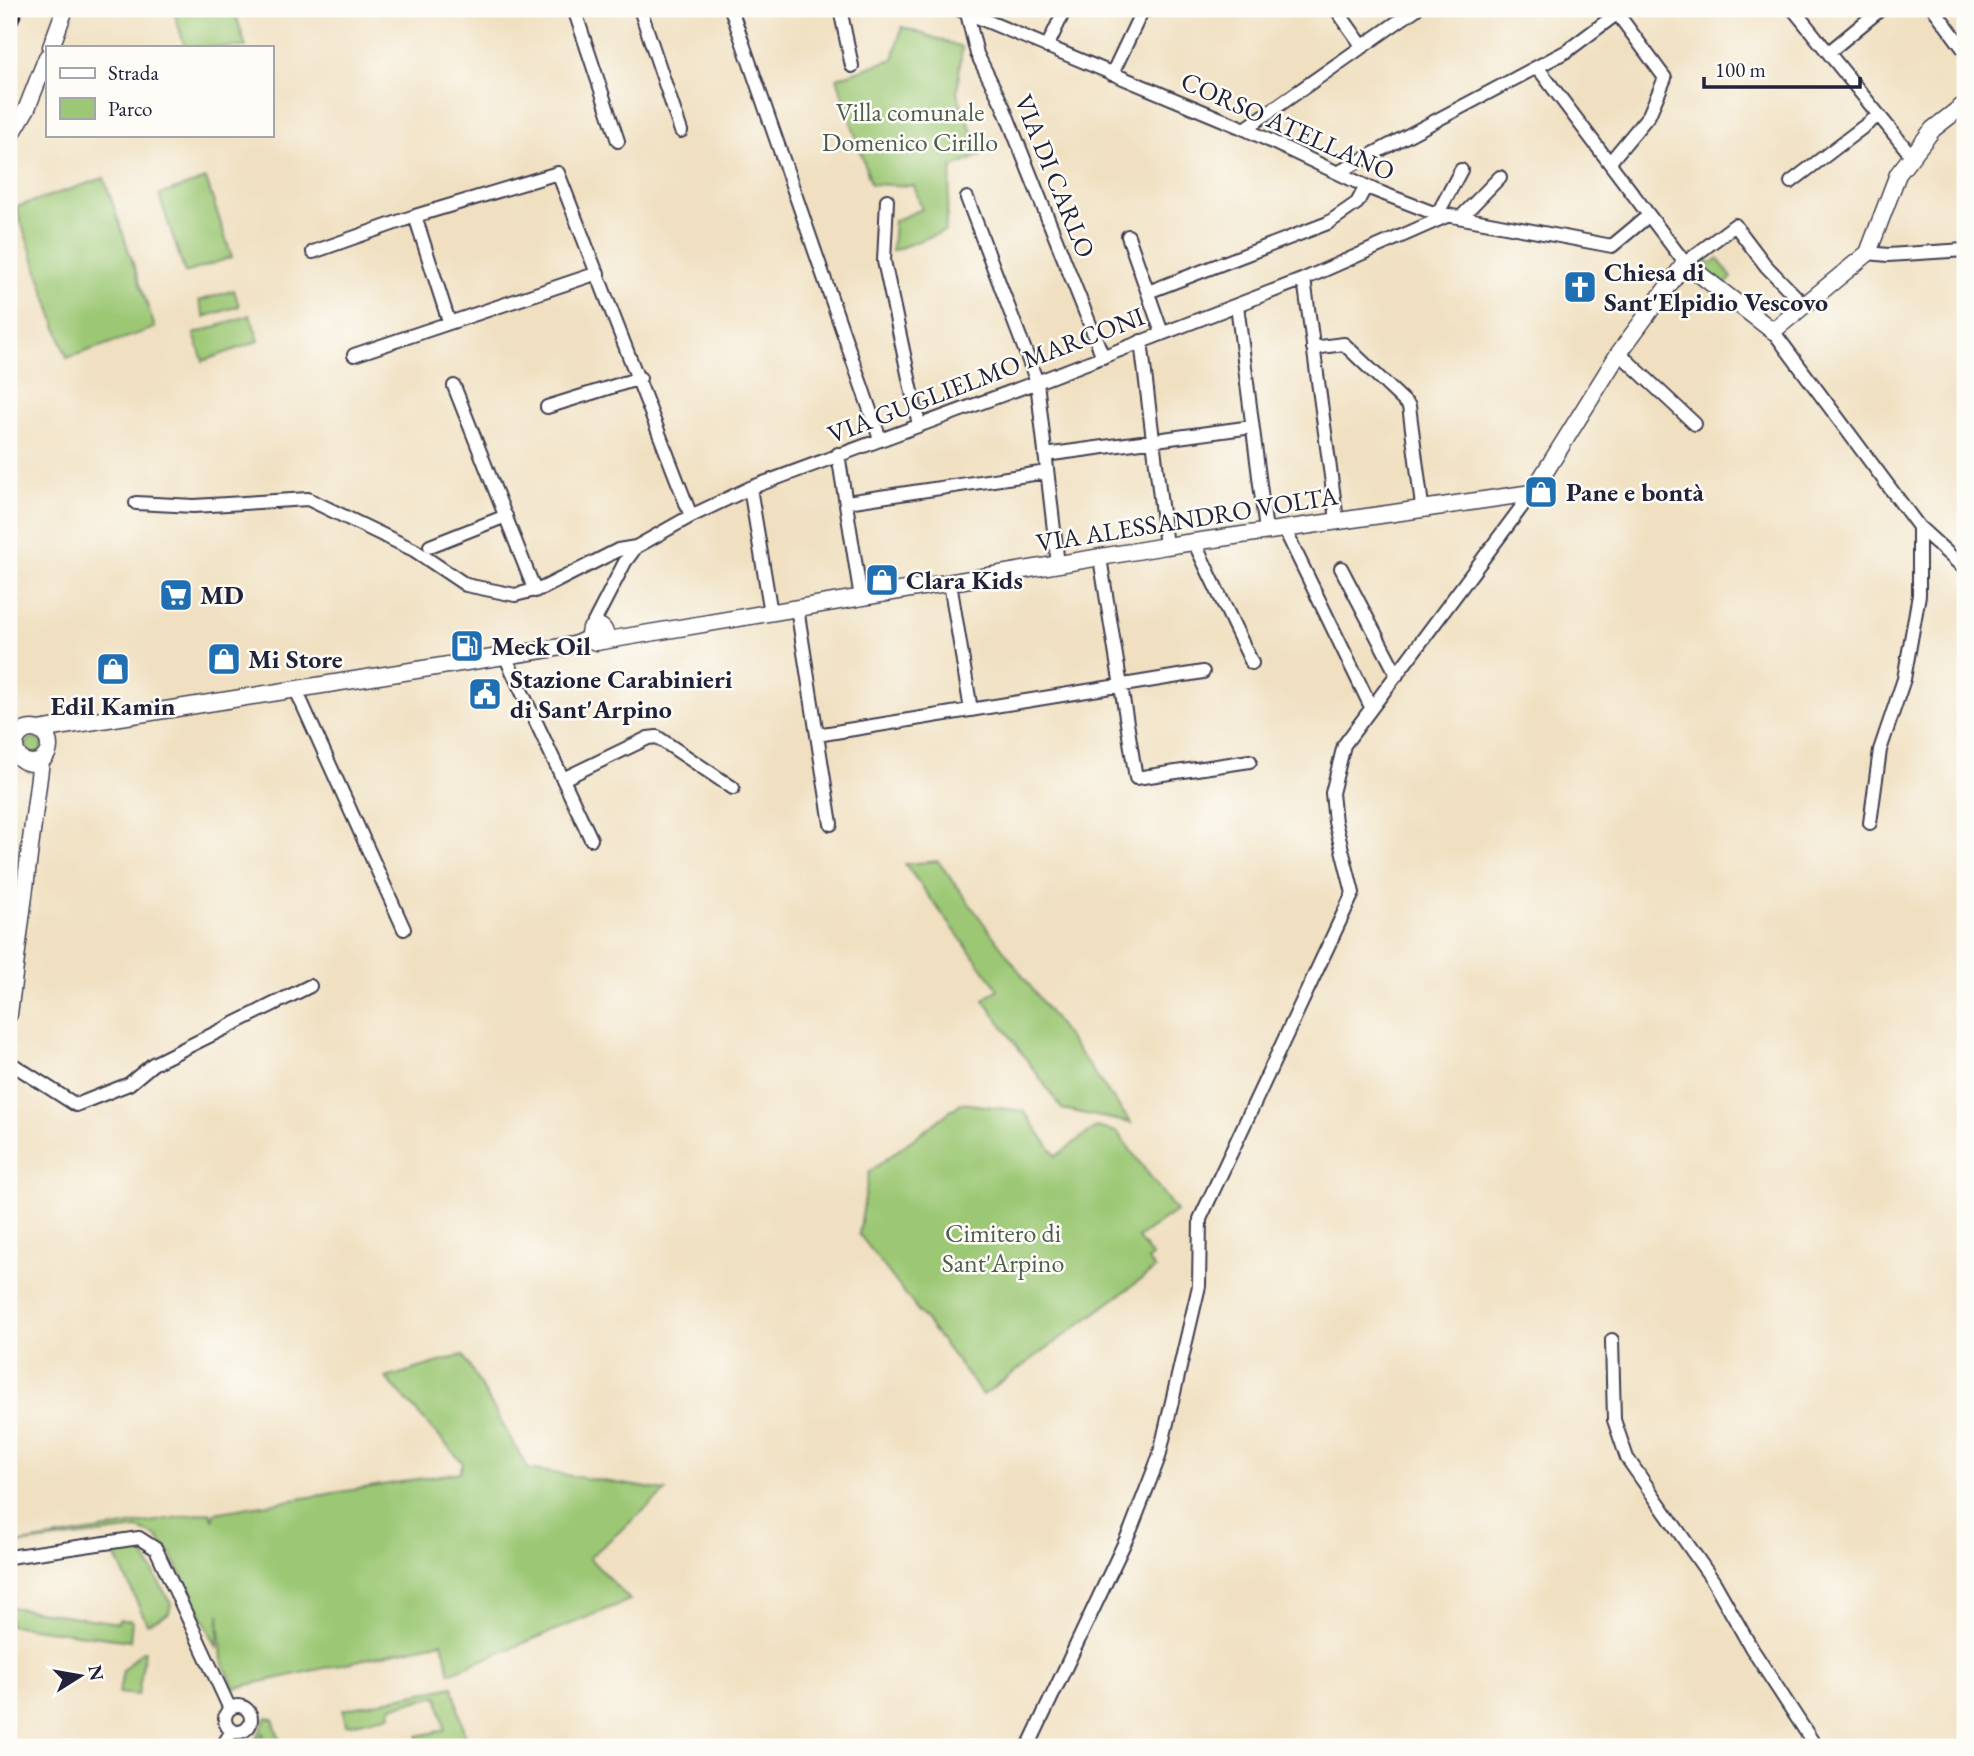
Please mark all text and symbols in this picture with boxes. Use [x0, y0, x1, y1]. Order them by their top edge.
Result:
legend [46, 46, 273, 136]
scale bar [1704, 46, 1860, 90]
text: 100 m [1715, 56, 1766, 83]
text: Strada [108, 59, 159, 86]
street label: CORSO ATELLANO [1176, 64, 1400, 188]
street label: VIA DI CARLO [1007, 89, 1103, 263]
text: Parco [108, 95, 152, 122]
park label: Villa comunale Domenico Cirillo [822, 95, 998, 159]
place label: Chiesa di Sant'Elpidio Vescovo [1604, 255, 1828, 319]
church icon: Chiesa di Sant'Elpidio Vescovo [1561, 268, 1599, 306]
street label: VIA GUGLIELMO MARCONI [823, 299, 1149, 451]
shop icon: Pane e bontà [1522, 473, 1560, 511]
place label: Pane e bontà [1566, 475, 1704, 509]
street label: VIA ALESSANDRO VOLTA [1034, 478, 1341, 560]
shop icon: Clara Kids [863, 561, 901, 599]
place label: Clara Kids [906, 563, 1023, 597]
supermarket icon: MD [157, 576, 195, 614]
place label: MD [200, 578, 244, 612]
fuel station icon: Meck Oil [448, 627, 486, 665]
place label: Meck Oil [491, 629, 591, 663]
shop icon: Mi Store [205, 640, 243, 678]
place label: Mi Store [248, 642, 343, 676]
shop icon: Edil Kamin [94, 650, 132, 688]
place label: Stazione Carabinieri di Sant'Arpino [510, 662, 733, 726]
public building icon: Stazione Carabinieri di Sant'Arpino [466, 675, 504, 713]
place label: Edil Kamin [50, 689, 176, 723]
park label: Cimitero di Sant'Arpino [942, 1216, 1064, 1280]
north arrow [46, 1640, 116, 1710]
text: N [82, 1663, 110, 1683]

